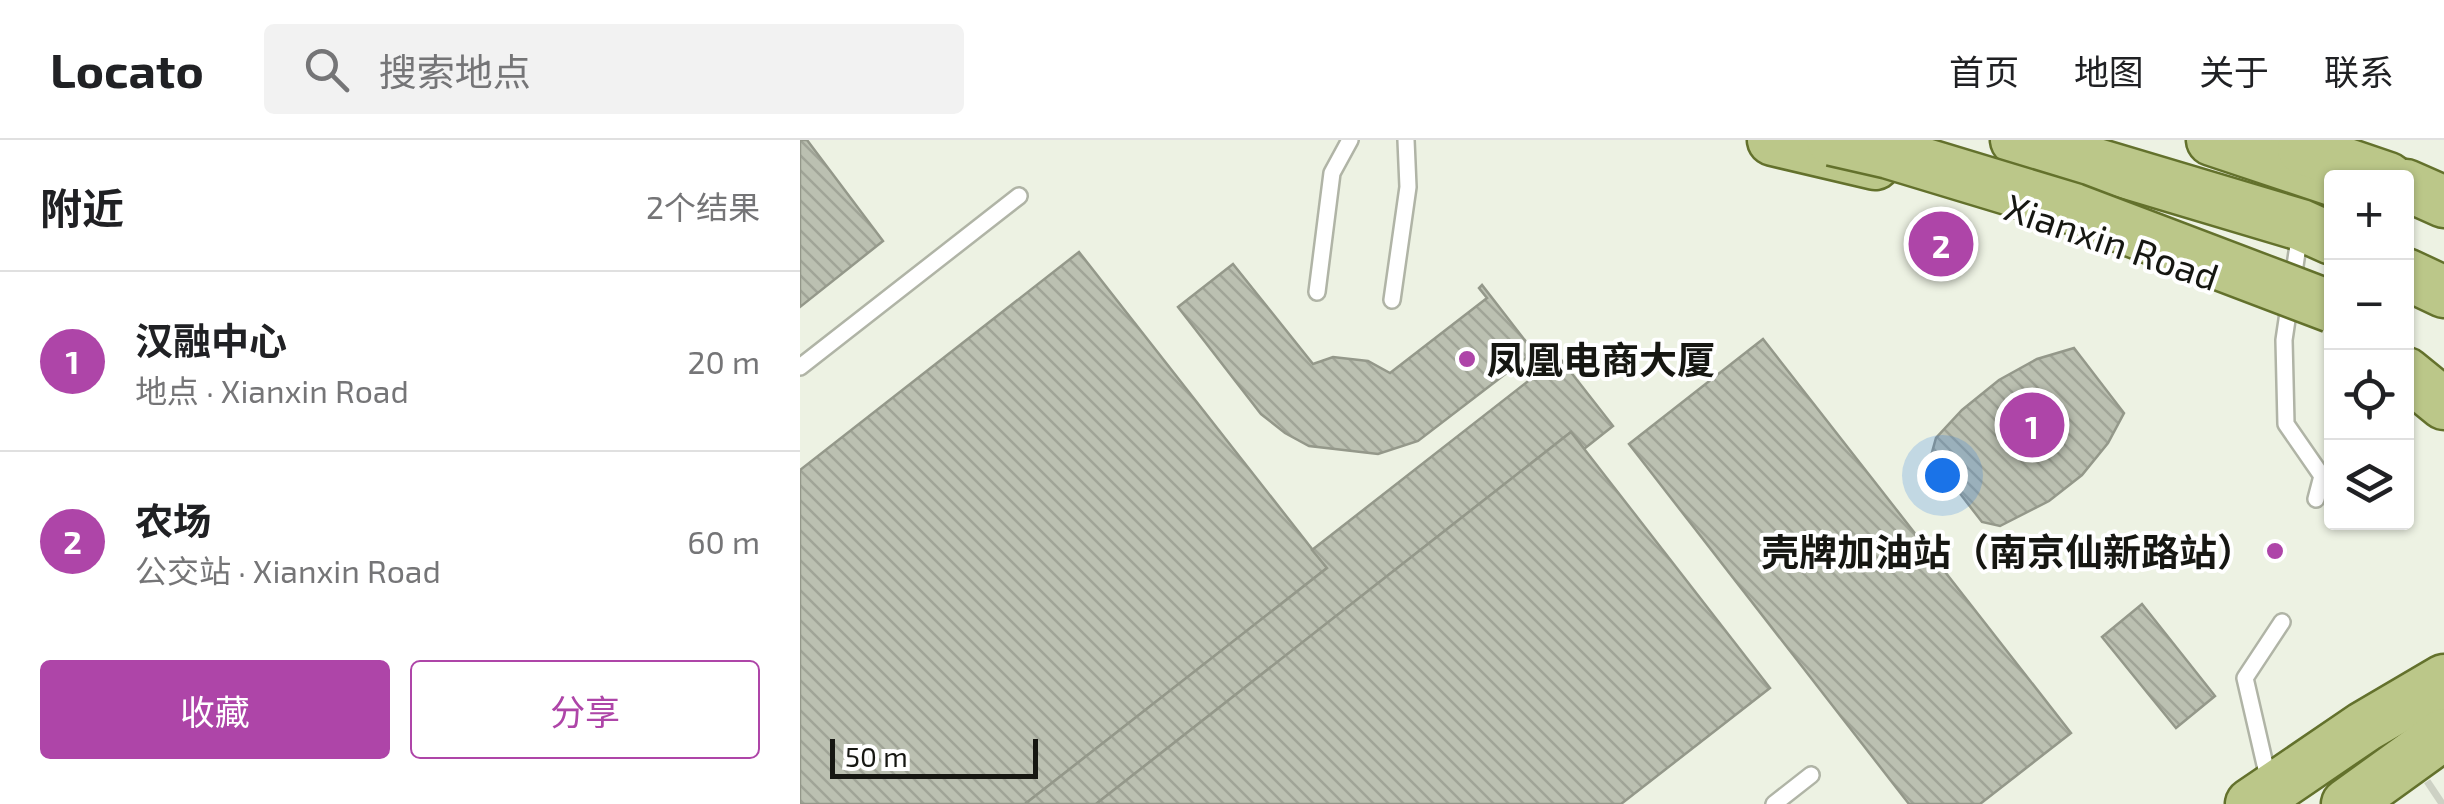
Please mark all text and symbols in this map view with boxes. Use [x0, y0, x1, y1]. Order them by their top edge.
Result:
search box [264, 24, 964, 114]
text: Locato [50, 40, 204, 98]
icon: search [299, 42, 354, 97]
text: 搜索地点 [379, 48, 531, 94]
text: 首页 [1949, 50, 2019, 92]
text: 地图 [2074, 50, 2144, 92]
text: 关于 [2199, 50, 2269, 92]
text: 联系 [2324, 50, 2394, 92]
map controls [2324, 170, 2414, 530]
button: + [2324, 170, 2414, 260]
text: 附近 [40, 182, 124, 232]
street label: Xianxin Road [1999, 183, 2225, 299]
text: 2个结果 [646, 187, 760, 225]
pin: 2 [1908, 206, 1974, 282]
button: − [2324, 260, 2414, 350]
text: 汉融中心 [135, 317, 287, 363]
place label: 凤凰电商大厦 [1487, 336, 1715, 382]
text: 1 [66, 342, 79, 380]
text: 20 m [688, 342, 760, 380]
marker: 凤凰电商大厦 [1456, 348, 1478, 370]
button: locate [2324, 350, 2414, 440]
text: 地点 · Xianxin Road [135, 371, 409, 409]
pin: 1 [2000, 388, 2064, 462]
button: layers [2324, 440, 2414, 530]
your location [1917, 450, 1968, 501]
text: 农场 [135, 497, 211, 543]
text: 2 [63, 522, 82, 560]
text: 60 m [687, 522, 760, 560]
place label: 壳牌加油站（南京仙新路站） [1761, 528, 2255, 574]
marker: 壳牌加油站（南京仙新路站） [2264, 540, 2286, 562]
text: 公交站 · Xianxin Road [135, 551, 441, 589]
button: 收藏 [40, 660, 390, 759]
button: 分享 [410, 660, 760, 759]
scale bar [830, 734, 1038, 778]
text: 50 m [845, 739, 908, 773]

